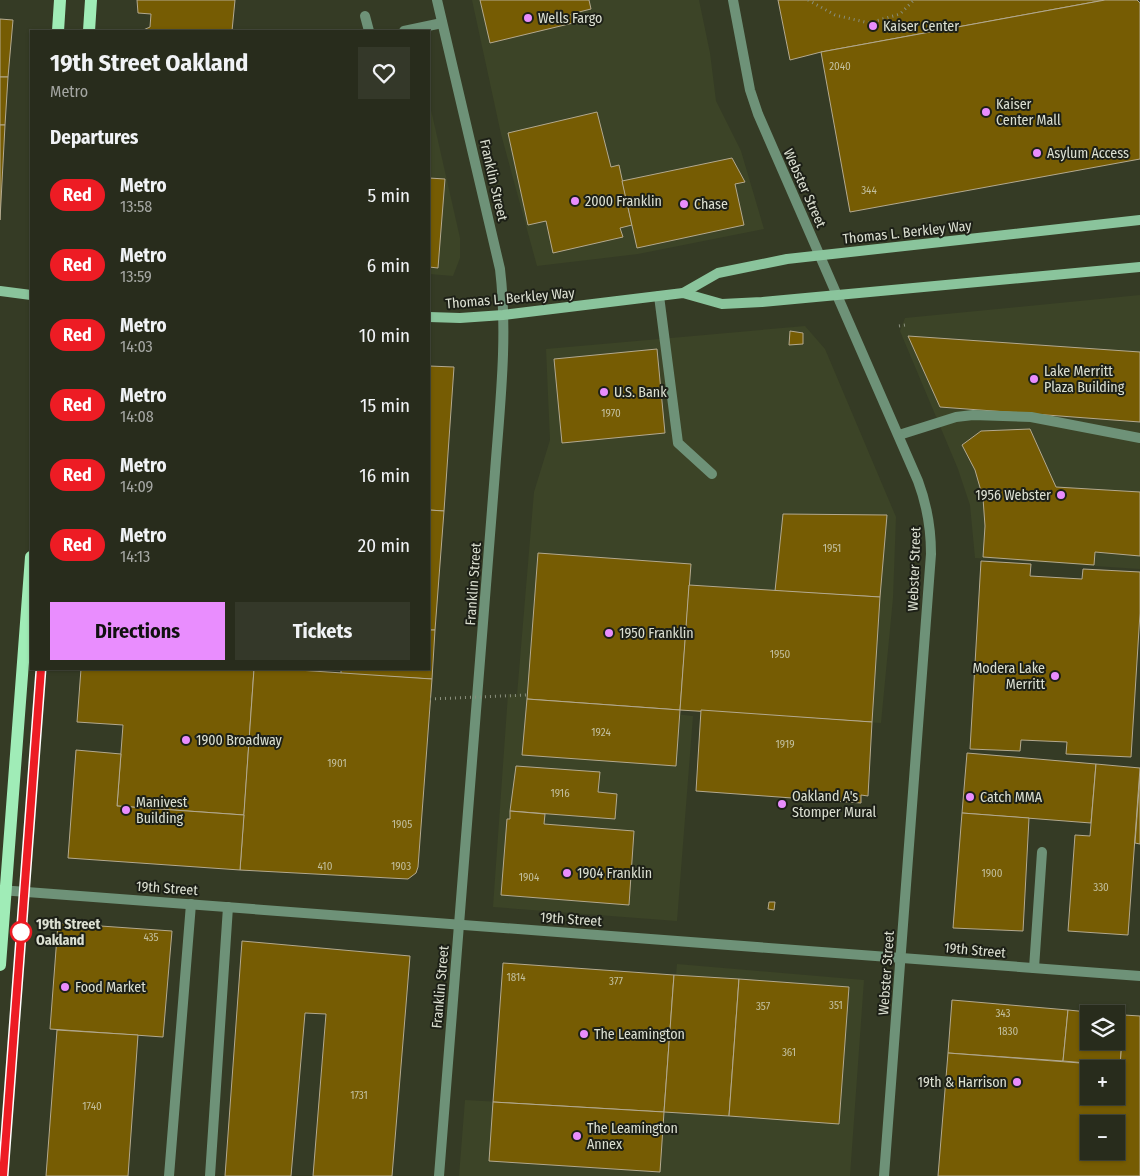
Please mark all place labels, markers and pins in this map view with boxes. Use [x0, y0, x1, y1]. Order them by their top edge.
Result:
place label: Wells Fargo [538, 10, 602, 27]
marker: Wells Fargo [522, 12, 534, 24]
place label: Kaiser Center [883, 18, 959, 35]
marker: Kaiser Center [867, 20, 879, 32]
place label: Kaiser Center Mall [996, 96, 1061, 129]
marker: Kaiser Center Mall [980, 106, 992, 118]
place label: Asylum Access [1047, 145, 1129, 162]
marker: Asylum Access [1031, 147, 1043, 159]
place label: 2000 Franklin [585, 193, 662, 210]
marker: 2000 Franklin [569, 195, 581, 207]
place label: Chase [694, 196, 728, 213]
marker: Chase [678, 198, 690, 210]
place label: Lake Merritt Plaza Building [1044, 363, 1125, 396]
marker: Lake Merritt Plaza Building [1028, 373, 1040, 385]
place label: U.S. Bank [614, 384, 667, 401]
marker: U.S. Bank [598, 386, 610, 398]
place label: 1956 Webster [975, 487, 1051, 504]
marker: 1956 Webster [1055, 489, 1067, 501]
place label: 1950 Franklin [619, 625, 694, 642]
marker: 1950 Franklin [603, 627, 615, 639]
place label: Modera Lake Merritt [972, 660, 1045, 693]
marker: Modera Lake Merritt [1049, 670, 1061, 682]
place label: 1900 Broadway [196, 732, 283, 749]
marker: 1900 Broadway [180, 734, 192, 746]
place label: Oakland A's Stomper Mural [792, 788, 876, 821]
place label: Catch MMA [980, 789, 1043, 806]
marker: Catch MMA [964, 791, 976, 803]
place label: Manivest Building [136, 794, 188, 827]
marker: Oakland A's Stomper Mural [776, 798, 788, 810]
marker: Manivest Building [120, 804, 132, 816]
place label: 1904 Franklin [577, 865, 652, 882]
marker: 1904 Franklin [561, 867, 573, 879]
place label: 19th Street Oakland [36, 916, 101, 949]
marker: 19th Street Oakland [10, 921, 32, 943]
place label: Food Market [75, 979, 146, 996]
marker: Food Market [59, 981, 71, 993]
place label: The Leamington [594, 1026, 685, 1043]
marker: The Leamington [578, 1028, 590, 1040]
place label: 19th & Harrison [918, 1074, 1007, 1091]
marker: 19th & Harrison [1011, 1076, 1023, 1088]
place label: The Leamington Annex [587, 1120, 678, 1153]
marker: The Leamington Annex [571, 1130, 583, 1142]

